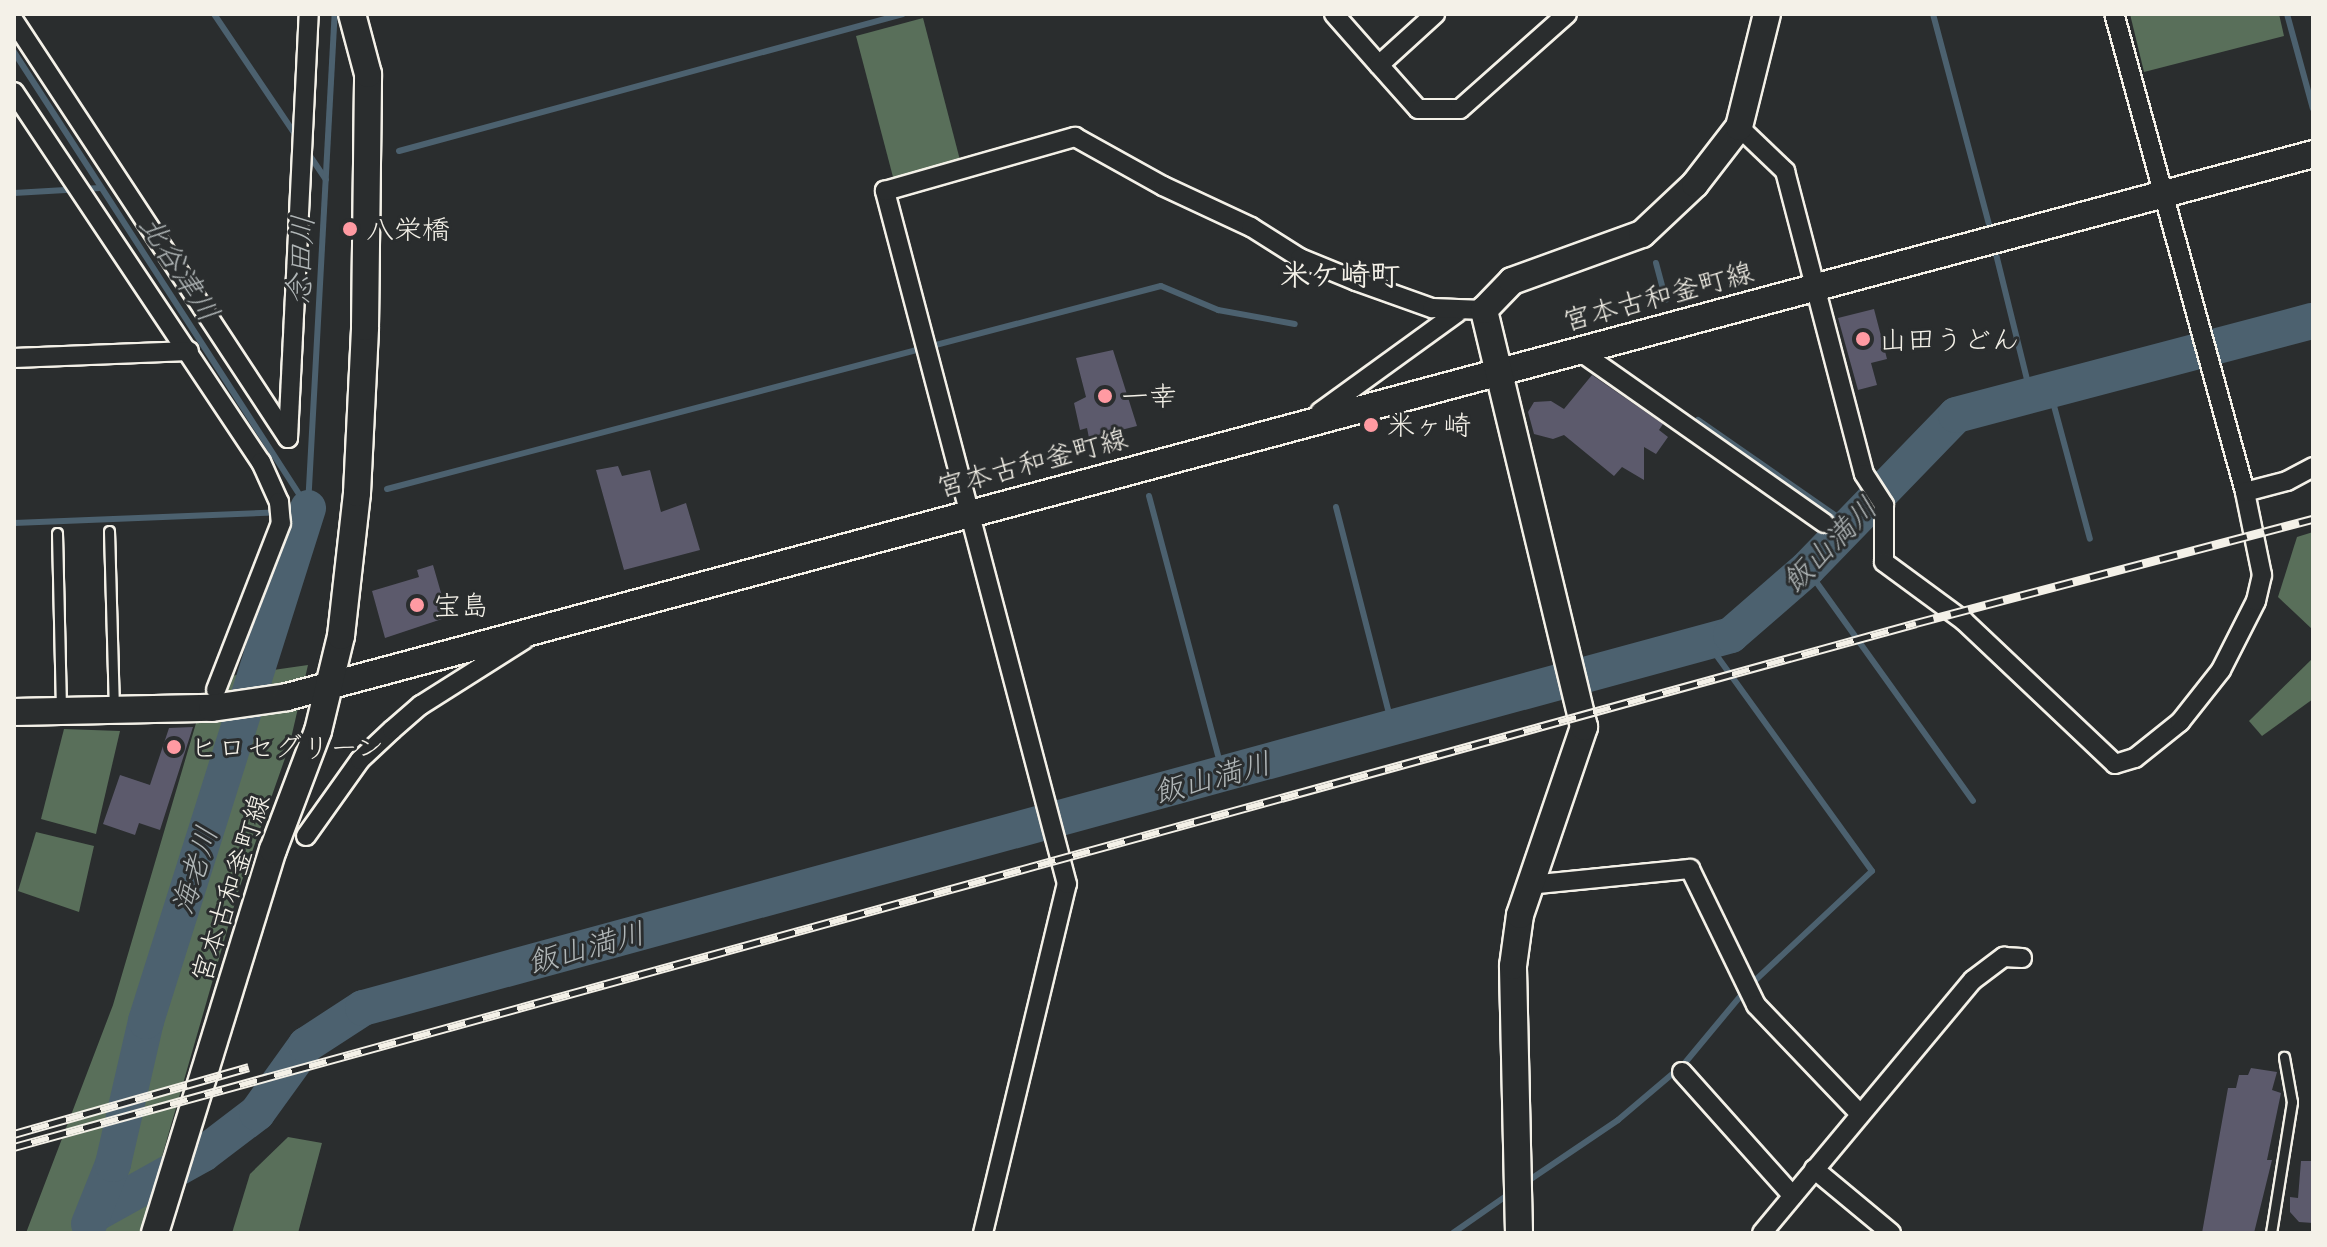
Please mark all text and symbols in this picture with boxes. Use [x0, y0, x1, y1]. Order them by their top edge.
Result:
water label: 北谷津川 [132, 208, 228, 328]
place label: 八栄橋 [366, 212, 450, 246]
water label: 念田川 [280, 214, 320, 306]
marker: 八栄橋 [341, 220, 359, 238]
street label: 宮本古和釜町線 [1559, 254, 1757, 338]
district label: 米ケ崎町 [1280, 256, 1400, 292]
place label: 山田うどん [1879, 322, 2019, 356]
marker: 山田うどん [1854, 330, 1872, 348]
place label: 一幸 [1121, 379, 1177, 413]
marker: 一幸 [1096, 387, 1114, 405]
place label: 米ヶ崎 [1387, 408, 1471, 442]
marker: 米ヶ崎 [1362, 416, 1380, 434]
street label: 宮本古和釜町線 [933, 420, 1131, 504]
water label: 飯山満川 [1774, 489, 1884, 599]
place label: 宝島 [433, 588, 489, 622]
marker: 宝島 [408, 596, 426, 614]
place label: ヒロセグリーン [190, 730, 386, 764]
marker: ヒロセグリーン [165, 738, 183, 756]
water label: 飯山満川 [1149, 744, 1275, 810]
street label: 宮本古和釜町線 [184, 790, 276, 986]
water label: 海老川 [164, 822, 224, 918]
water label: 飯山満川 [523, 914, 649, 980]

